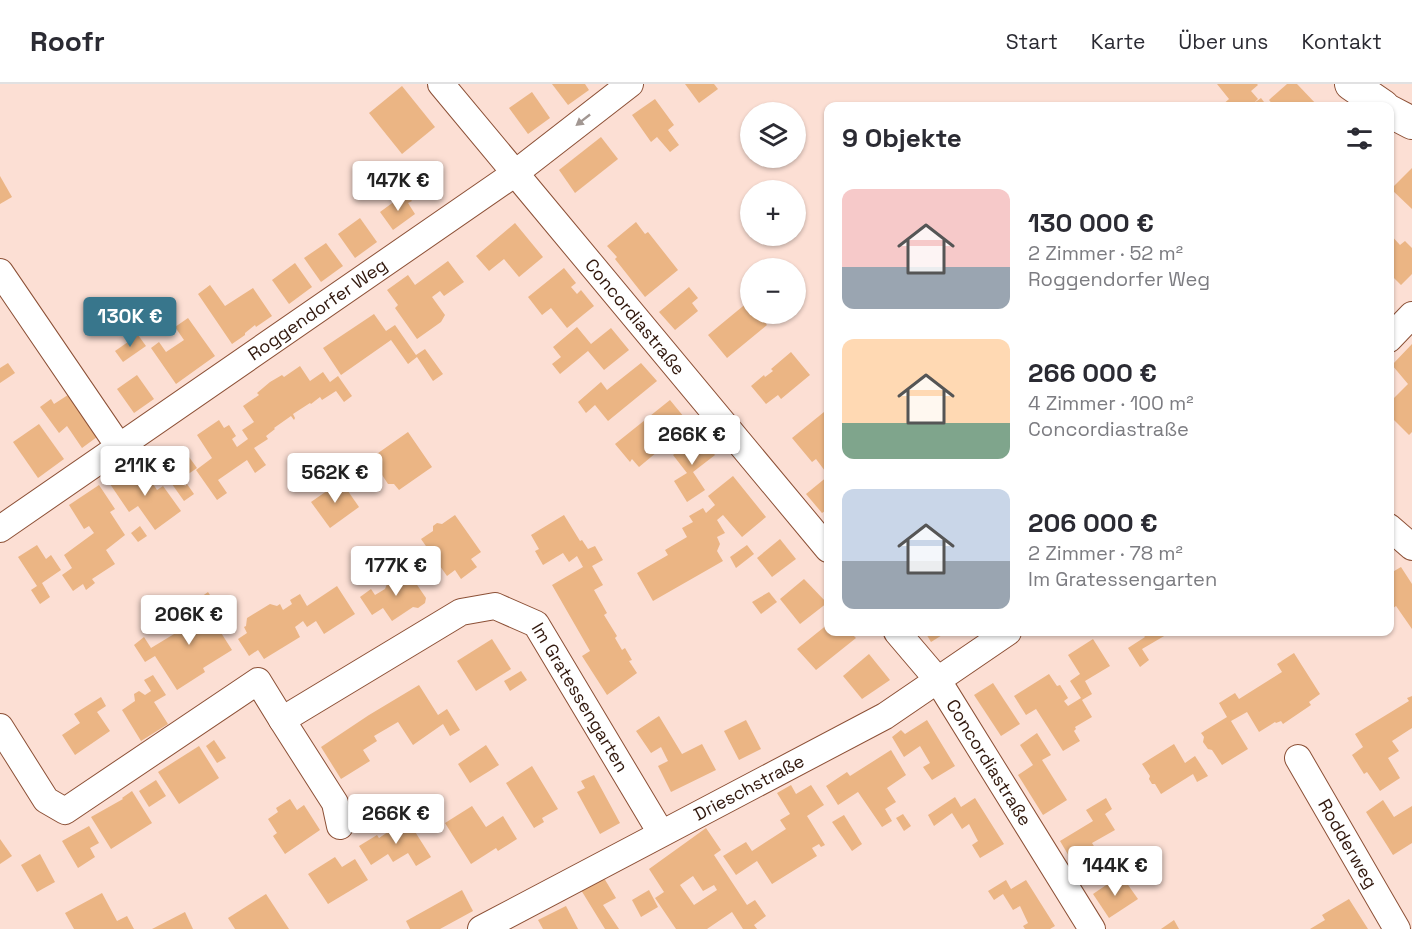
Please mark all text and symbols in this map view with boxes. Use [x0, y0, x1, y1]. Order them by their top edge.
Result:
text: Roofr [30, 23, 105, 59]
text: Start [1006, 28, 1058, 55]
text: Karte [1091, 28, 1145, 55]
text: Über uns [1178, 28, 1268, 55]
text: Kontakt [1301, 28, 1382, 55]
map controls [740, 102, 806, 324]
button: layers [740, 102, 806, 168]
one-way arrow [576, 113, 591, 125]
text: 9 Objekte [842, 121, 962, 155]
icon: filters [1343, 122, 1376, 155]
pin: 147K € [349, 161, 447, 212]
text: 147K € [366, 167, 430, 193]
button: + [740, 180, 806, 246]
text: 130 000 € [1028, 206, 1154, 240]
icon: home [890, 213, 962, 285]
text: 2 Zimmer · 52 m² [1028, 240, 1183, 266]
street label: Roggendorfer Weg [243, 253, 391, 365]
street label: Concordiastraße [580, 254, 690, 380]
button: − [740, 258, 806, 324]
text: Roggendorfer Weg [1028, 266, 1210, 292]
pin: 130K € [81, 297, 179, 348]
text: 130K € [97, 303, 163, 329]
text: 266 000 € [1028, 356, 1157, 390]
icon: home [890, 363, 962, 435]
text: 4 Zimmer · 100 m² [1028, 390, 1194, 416]
pin: 266K € [643, 415, 741, 466]
text: Concordiastraße [1028, 416, 1189, 442]
text: 266K € [658, 421, 726, 447]
pin: 211K € [96, 446, 194, 497]
text: 211K € [114, 452, 176, 478]
pin: 562K € [286, 453, 384, 504]
text: 562K € [301, 459, 369, 485]
text: 206 000 € [1028, 506, 1158, 540]
icon: home [890, 513, 962, 585]
text: 2 Zimmer · 78 m² [1028, 540, 1183, 566]
pin: 177K € [347, 546, 445, 597]
text: 177K € [365, 552, 427, 578]
text: Im Gratessengarten [1028, 566, 1217, 592]
pin: 206K € [140, 595, 238, 646]
text: 206K € [155, 601, 223, 627]
street label: Im Gratessengarten [527, 618, 634, 776]
street label: Concordiastraße [941, 695, 1037, 830]
street label: Drieschstraße [690, 749, 808, 826]
pin: 266K € [347, 794, 445, 845]
street label: Rodderweg [1313, 795, 1383, 892]
text: 266K € [362, 800, 430, 826]
pin: 144K € [1066, 846, 1164, 897]
text: 144K € [1082, 852, 1148, 878]

